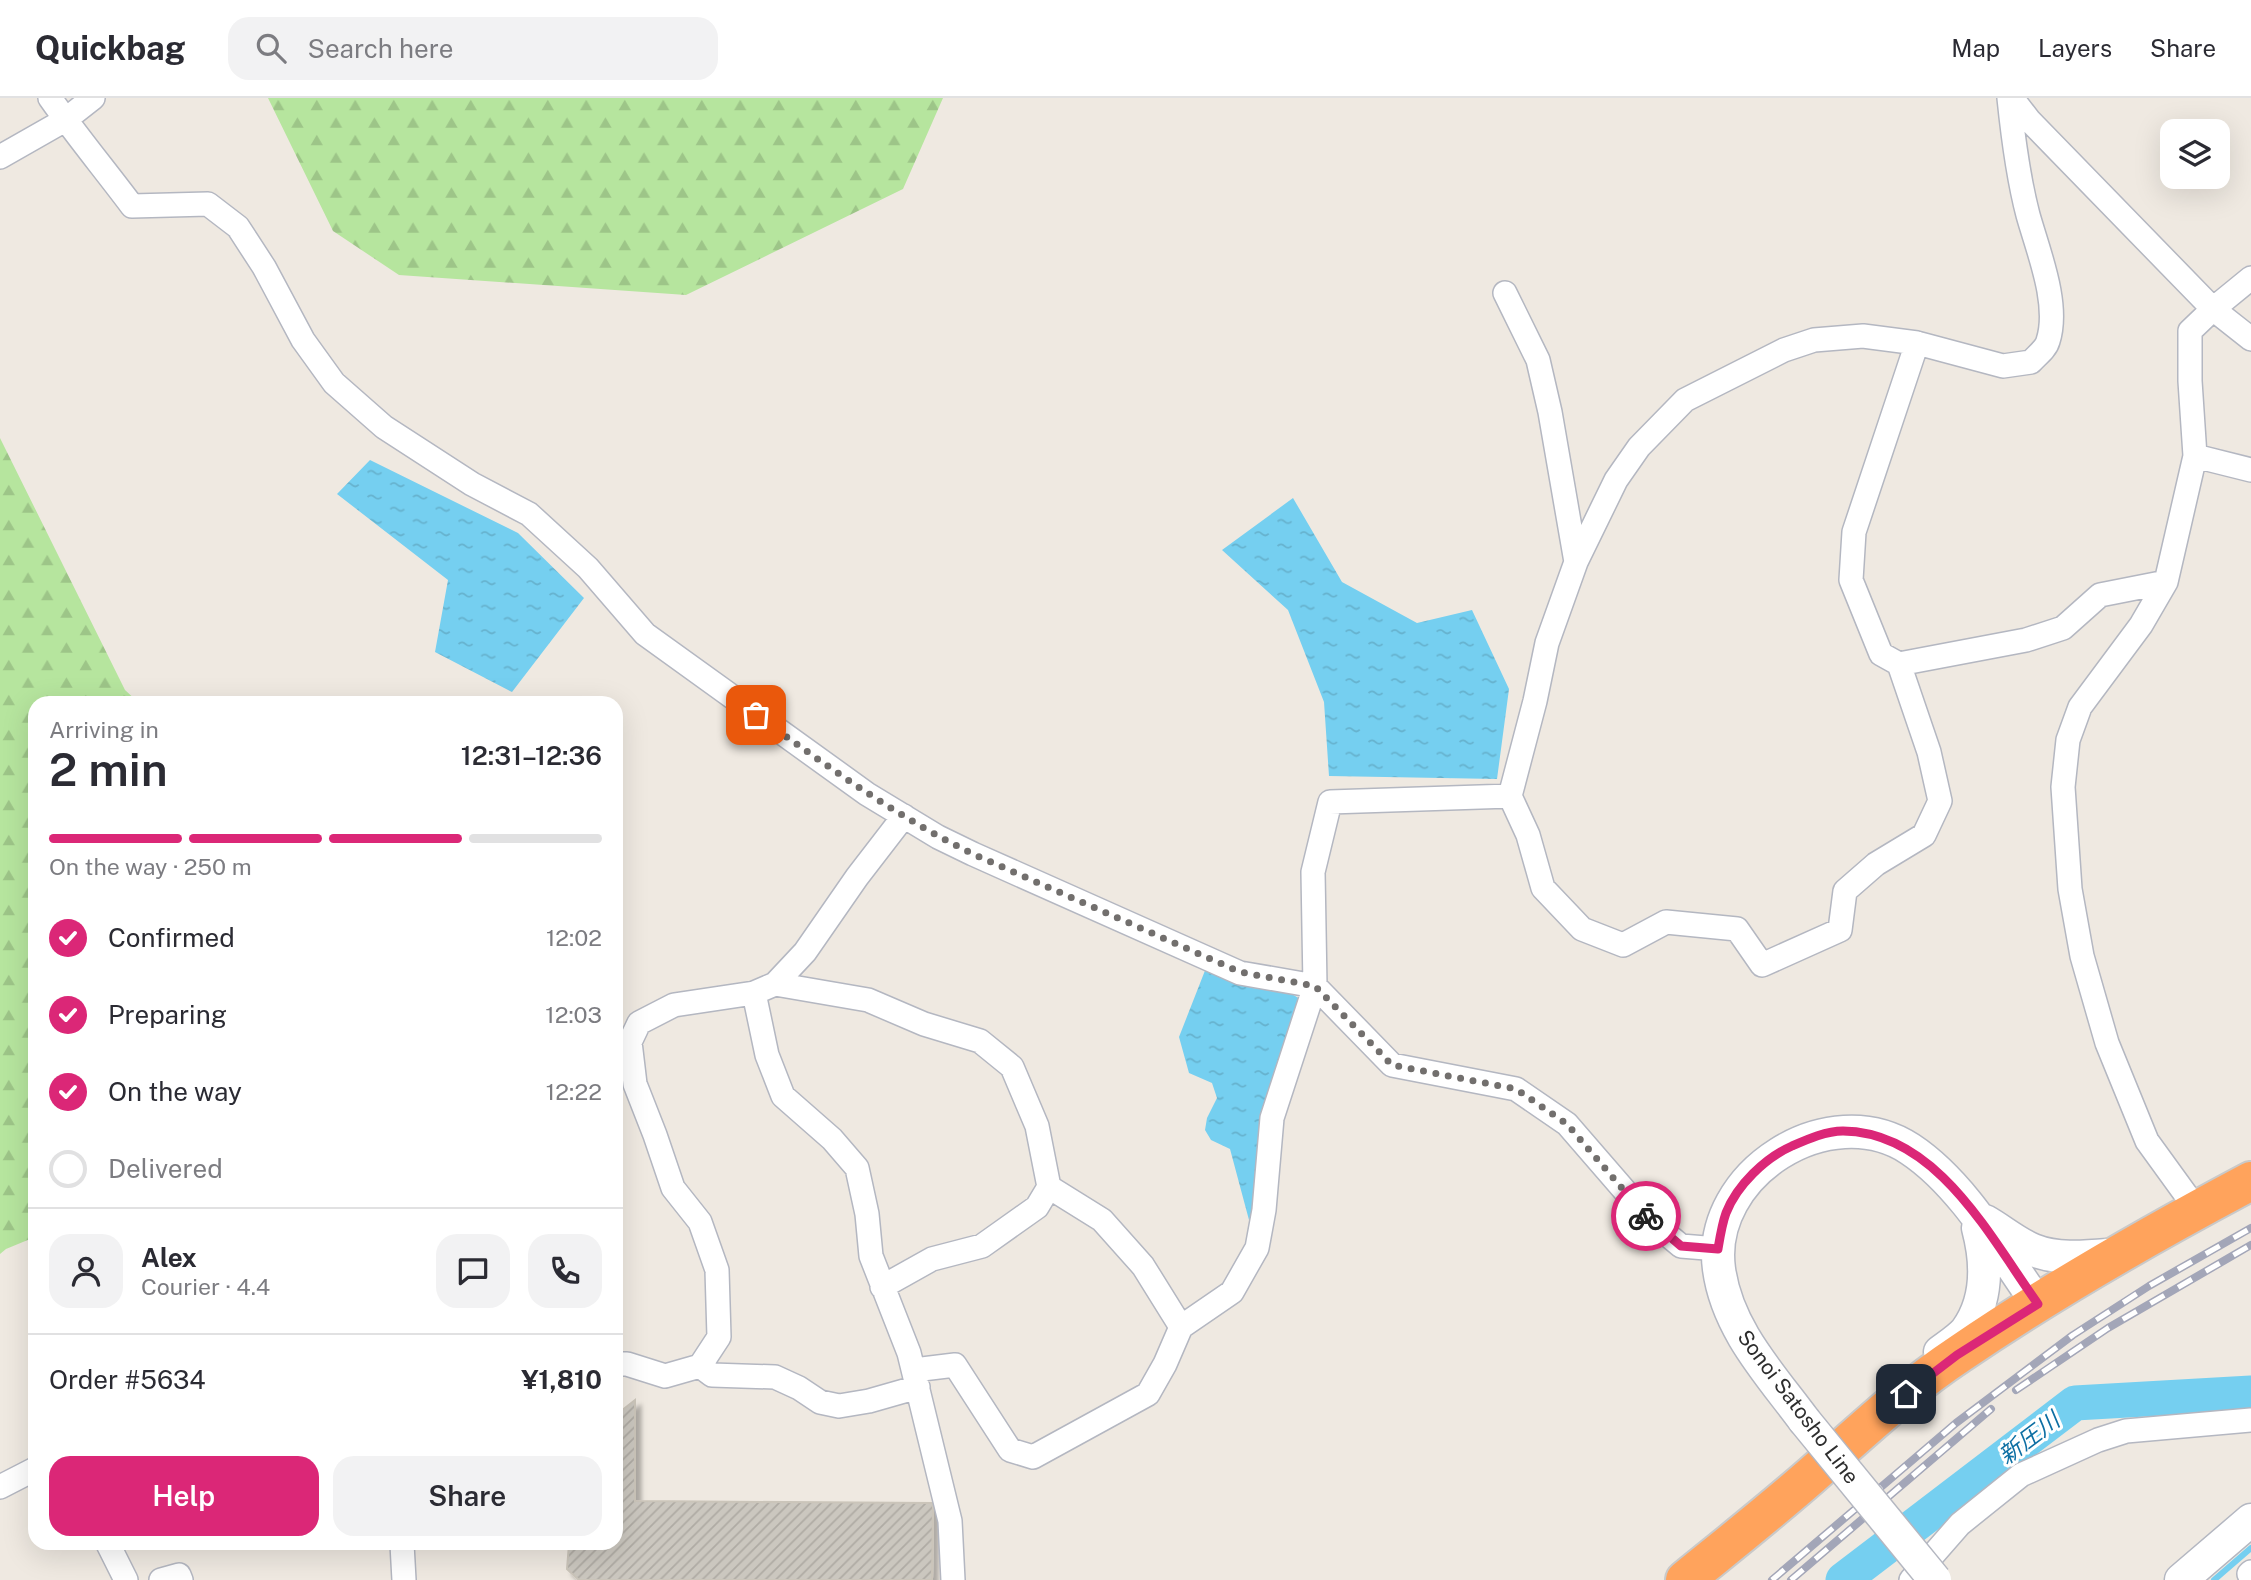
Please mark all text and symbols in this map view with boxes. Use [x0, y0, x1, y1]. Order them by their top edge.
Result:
search box [228, 17, 718, 80]
text: Quickbag [35, 29, 186, 67]
icon: search [252, 29, 290, 67]
text: Search here [308, 33, 454, 64]
text: Map [1951, 34, 2000, 62]
text: Layers [2038, 34, 2112, 62]
text: Share [2150, 34, 2216, 62]
map controls [2160, 119, 2230, 189]
button: layers [2160, 119, 2230, 189]
pin [726, 685, 786, 745]
icon: bag [737, 696, 775, 734]
text: Arriving in [49, 716, 159, 743]
text: 12:31–12:36 [461, 740, 602, 771]
text: 2 min [49, 742, 168, 796]
text: On the way · 250 m [49, 853, 252, 880]
icon: check [49, 919, 87, 957]
text: Confirmed [108, 922, 235, 953]
text: 12:02 [546, 924, 602, 951]
icon: check [49, 996, 87, 1034]
text: Preparing [108, 999, 227, 1030]
text: 12:03 [545, 1001, 602, 1028]
icon: check [49, 1073, 87, 1111]
text: On the way [108, 1076, 242, 1107]
text: 12:22 [546, 1078, 602, 1105]
text: Delivered [108, 1153, 223, 1184]
courier [1611, 1181, 1681, 1251]
icon: bike [1627, 1197, 1665, 1235]
button: person [49, 1234, 123, 1308]
button: chat [436, 1234, 510, 1308]
button: phone [528, 1234, 602, 1308]
text: Alex [141, 1242, 197, 1273]
text: Courier · 4.4 [141, 1273, 270, 1300]
street label: Sonoi Satosho Line [1732, 1325, 1864, 1489]
text: Order #5634 [49, 1364, 206, 1395]
text: ¥1,810 [521, 1364, 602, 1395]
pin [1876, 1364, 1936, 1424]
icon: home [1887, 1375, 1925, 1413]
water label: 新圧川 [1993, 1404, 2067, 1469]
button: Help [49, 1456, 319, 1536]
button: Share [333, 1456, 602, 1536]

